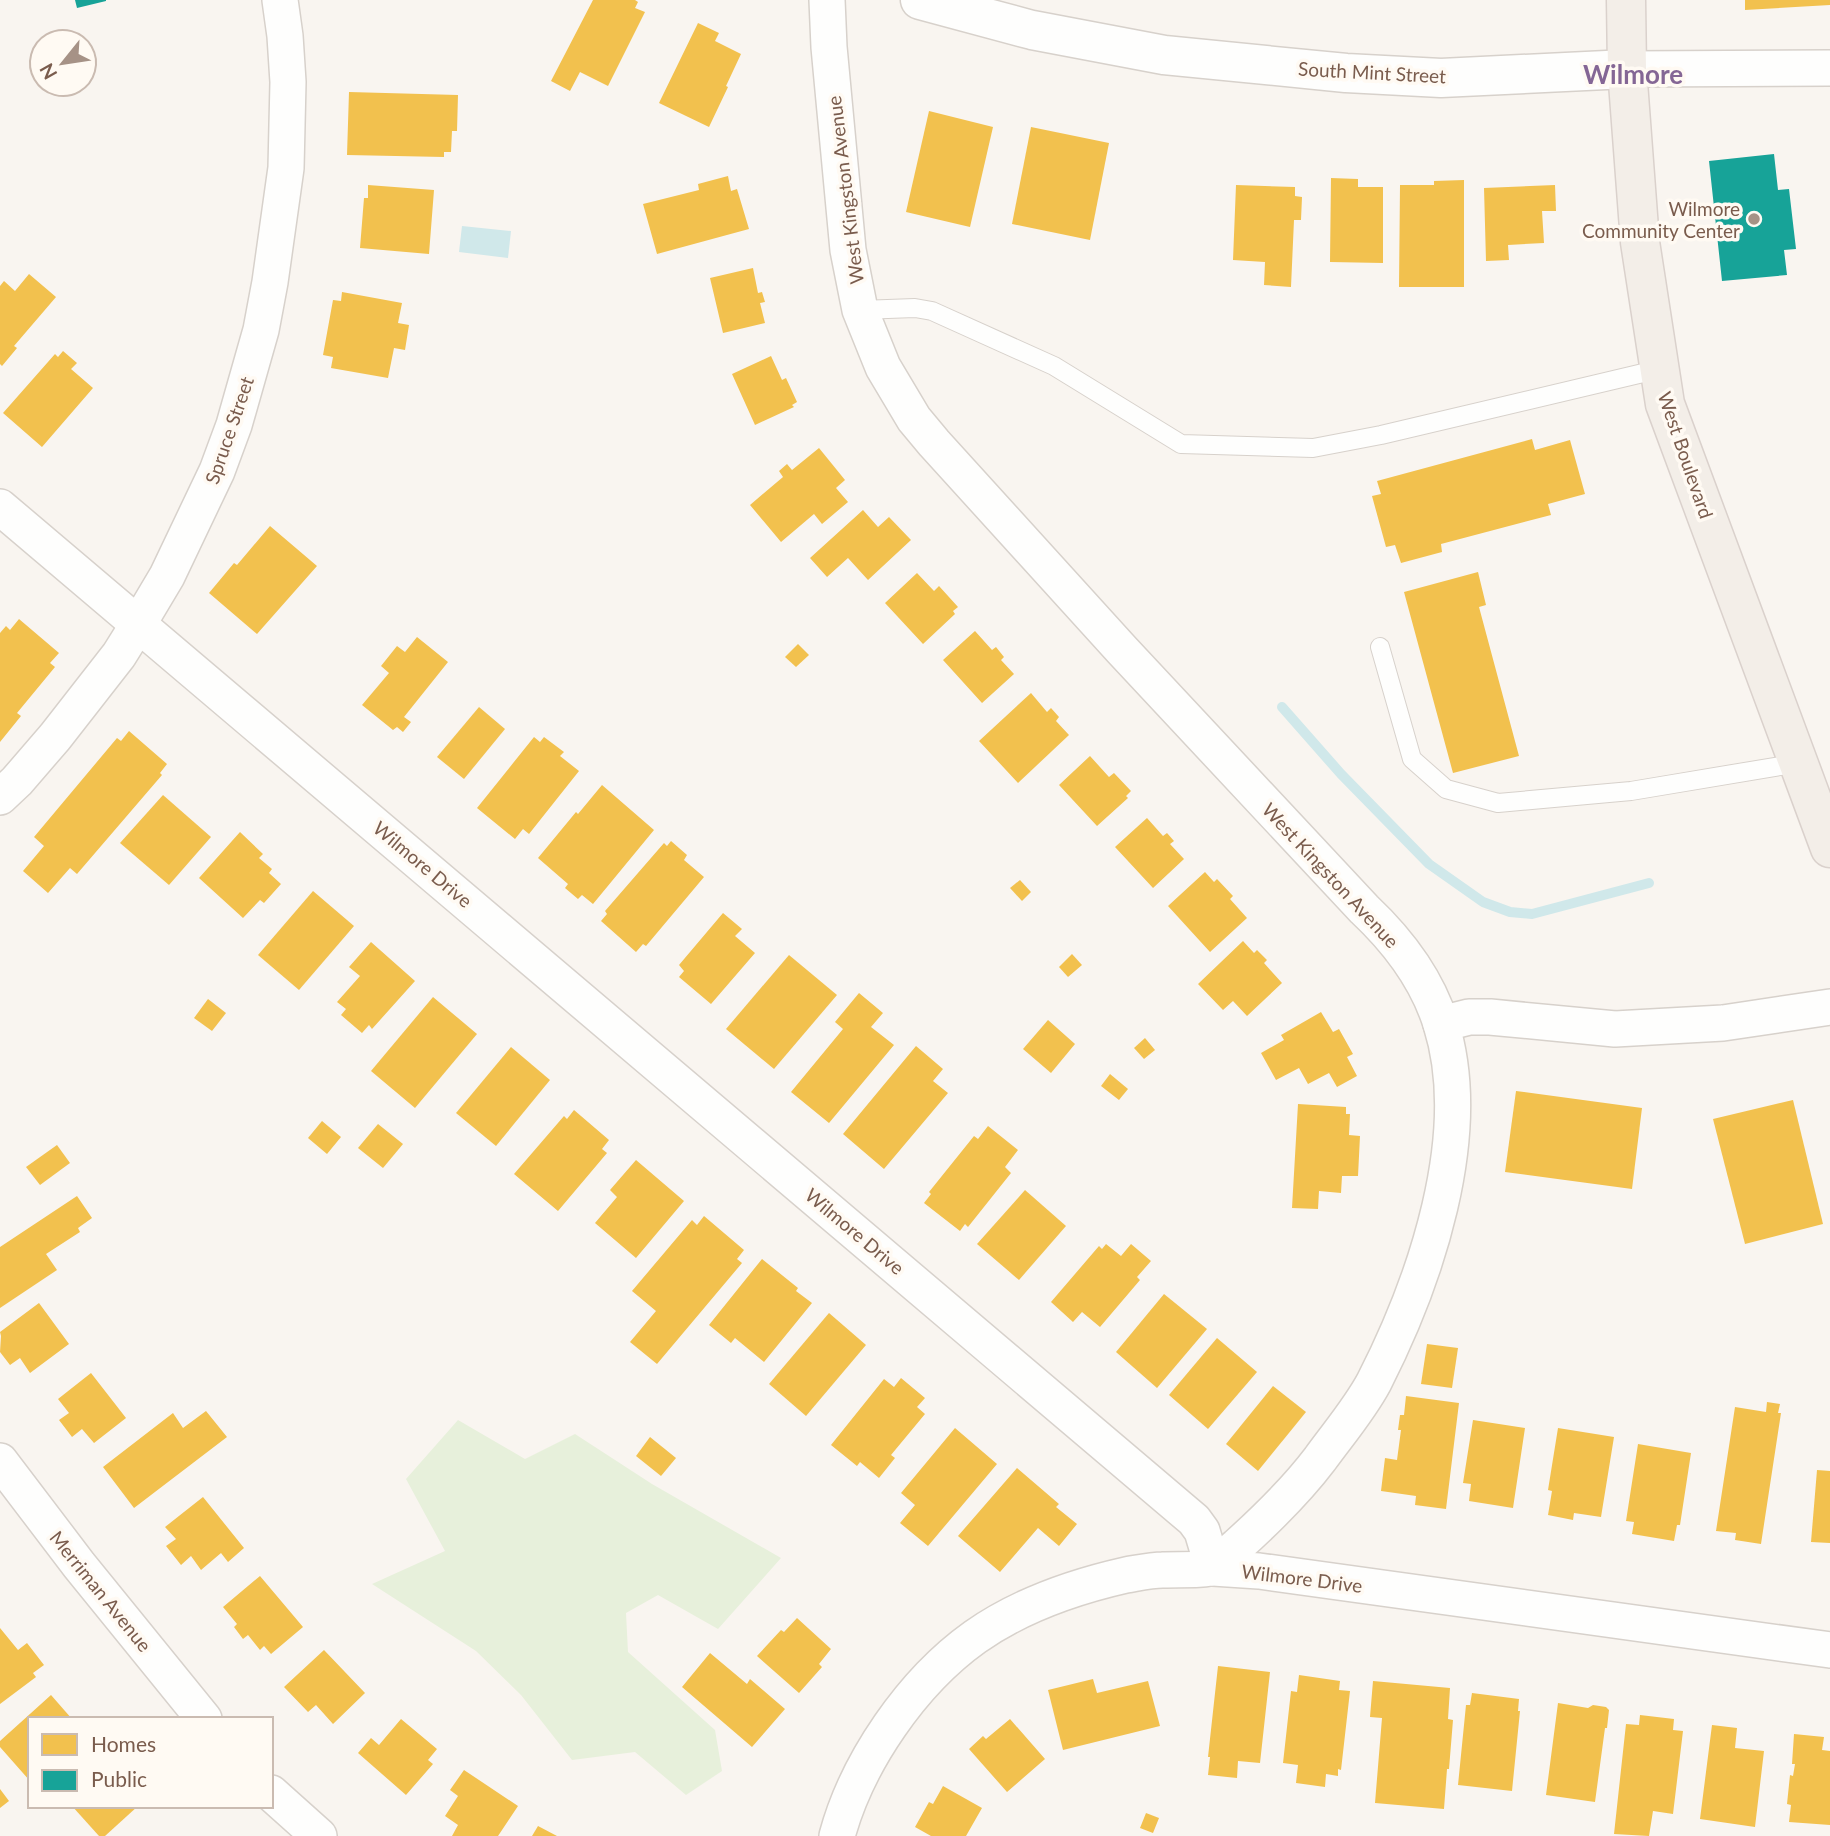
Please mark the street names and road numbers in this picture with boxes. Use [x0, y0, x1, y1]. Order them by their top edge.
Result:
street label: South Mint Street [1297, 57, 1447, 87]
street label: West Kingston Avenue [822, 94, 868, 286]
street label: Spruce Street [200, 373, 258, 487]
street label: West Boulevard [1654, 389, 1718, 521]
street label: West Kingston Avenue [1258, 798, 1404, 952]
street label: Wilmore Drive [369, 816, 477, 912]
street label: Wilmore Drive [801, 1183, 909, 1279]
street label: Merriman Avenue [45, 1526, 157, 1656]
street label: Wilmore Drive [1240, 1559, 1364, 1597]

